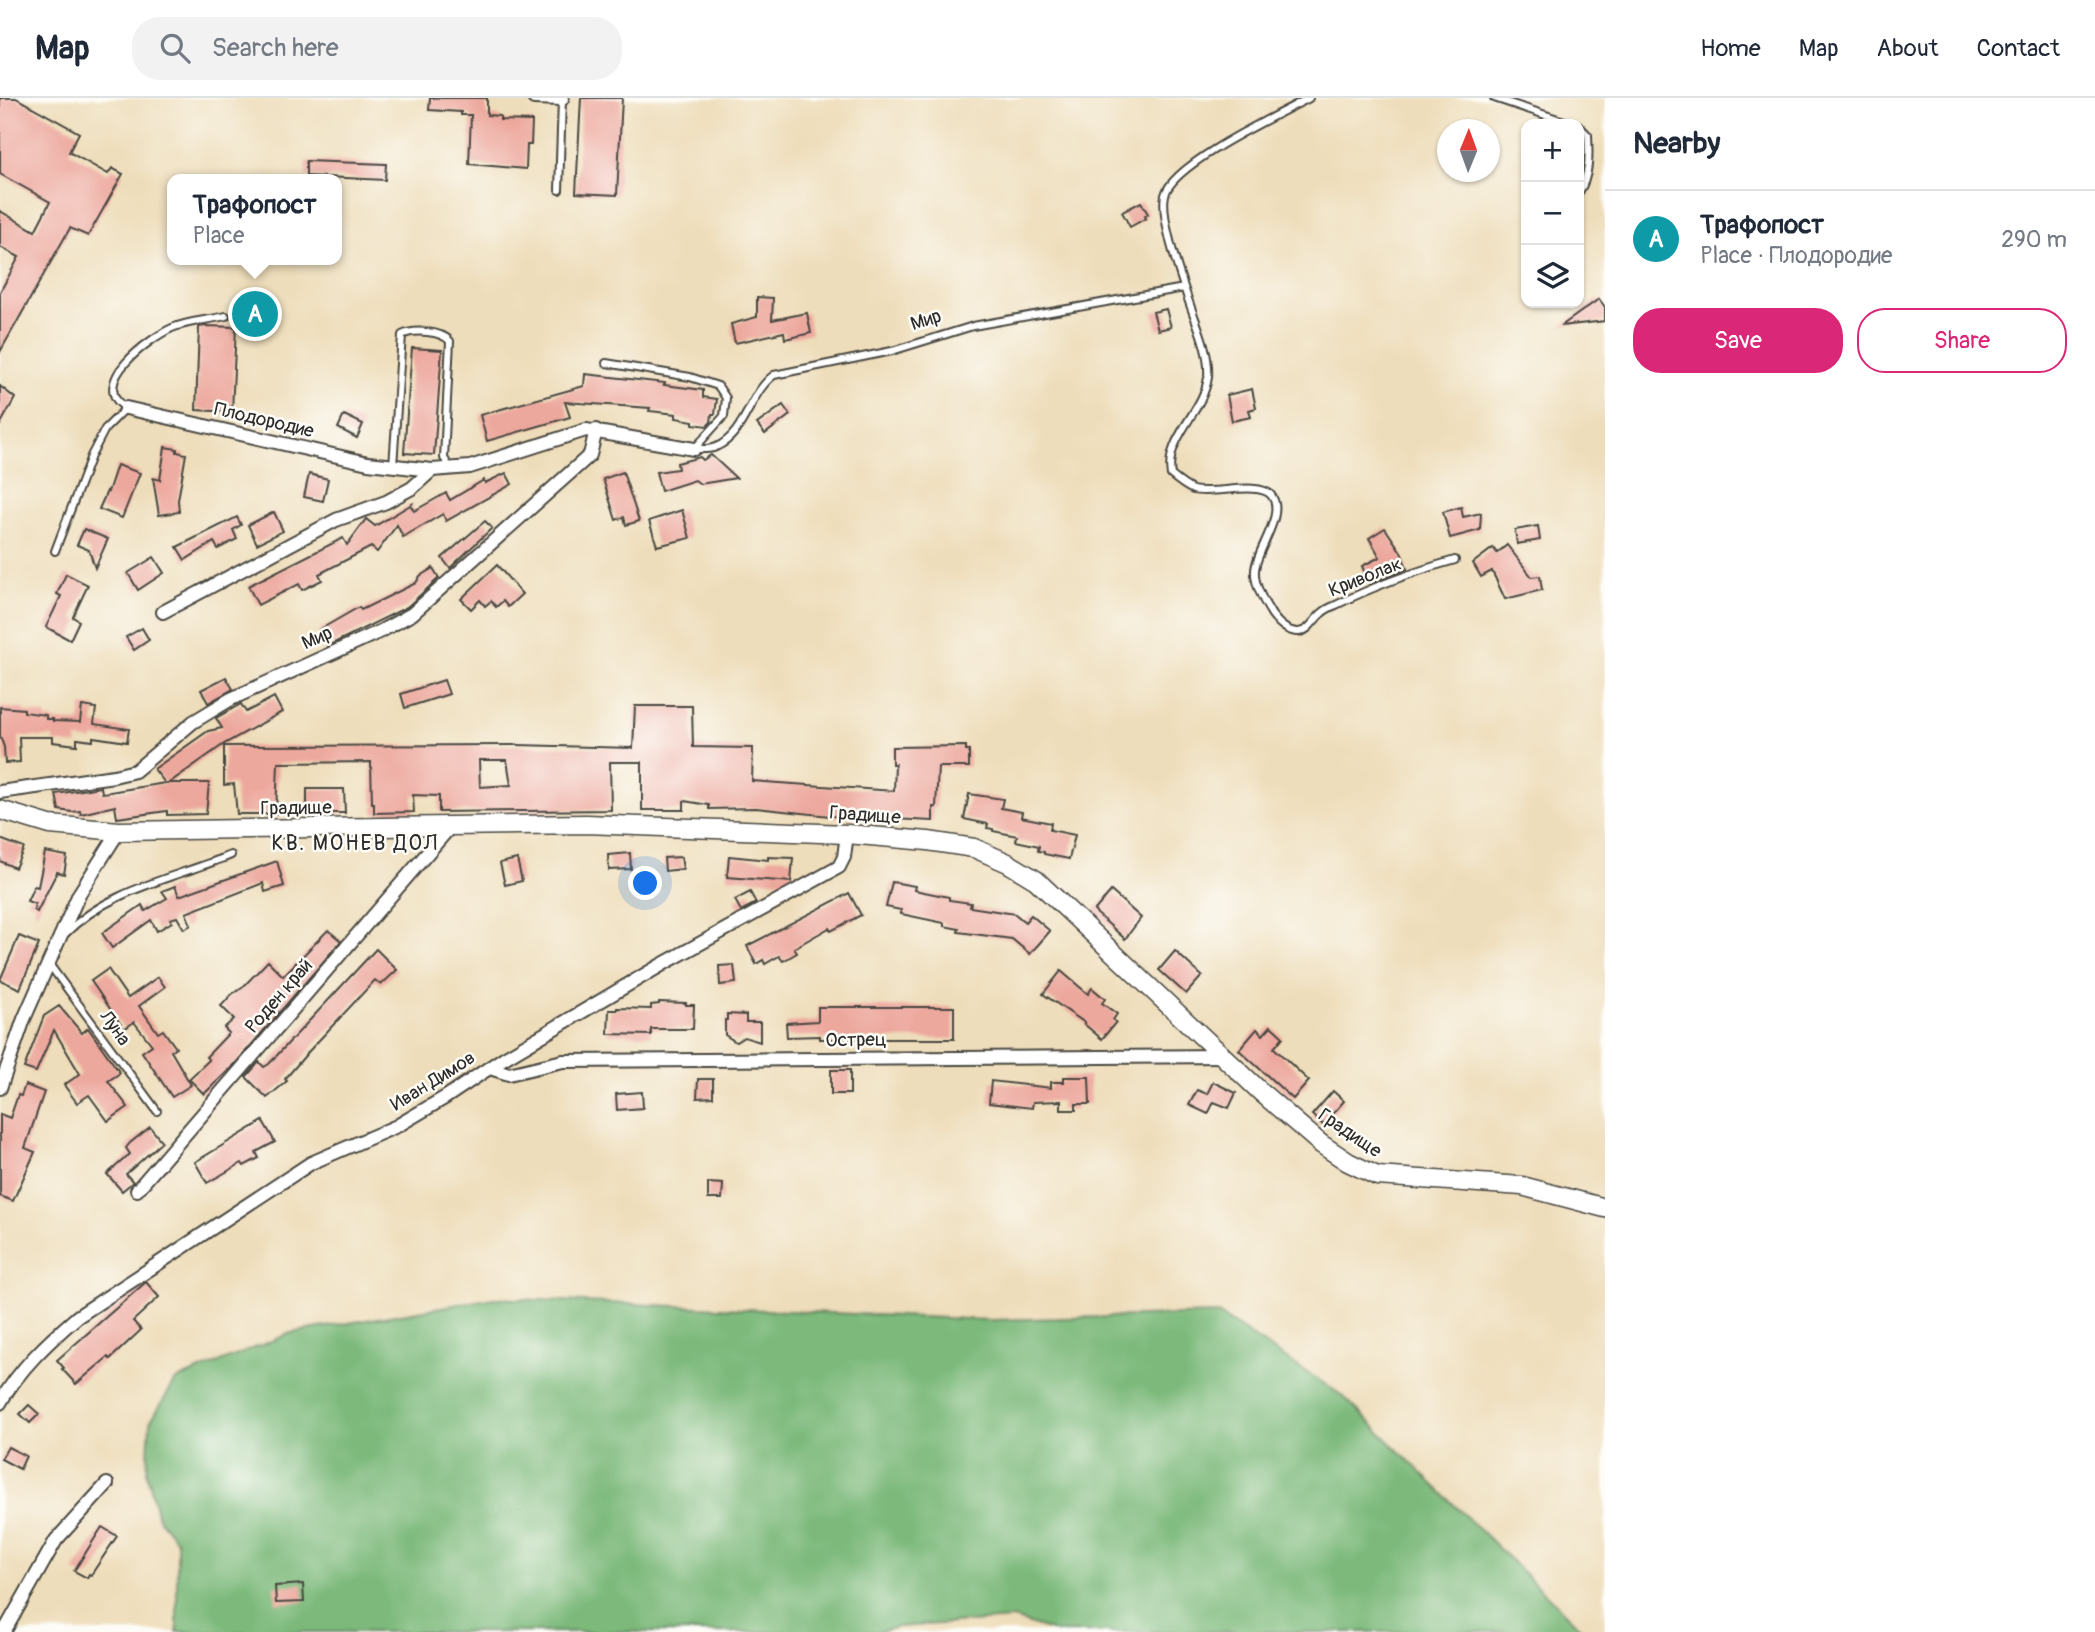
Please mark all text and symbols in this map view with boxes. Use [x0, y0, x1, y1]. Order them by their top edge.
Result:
search box [132, 17, 622, 80]
text: Map [35, 28, 90, 69]
icon: search [156, 29, 194, 67]
text: Search here [212, 32, 339, 64]
text: Home [1700, 34, 1761, 63]
text: Map [1799, 34, 1839, 63]
text: About [1877, 34, 1939, 63]
text: Contact [1977, 34, 2060, 63]
north arrow [1437, 119, 1500, 182]
map controls [1521, 119, 1584, 308]
button: + [1521, 119, 1584, 182]
text: Nearby [1633, 125, 1720, 162]
popup [167, 174, 342, 265]
button: − [1521, 182, 1584, 245]
text: Трафопост [192, 189, 317, 221]
text: Трафопост [1700, 209, 1824, 241]
text: Place [192, 221, 244, 250]
text: A [1649, 225, 1663, 254]
text: 290 m [2001, 225, 2067, 254]
text: Place · Плодородие [1700, 241, 1892, 270]
button: layers [1521, 245, 1584, 308]
pin: A [232, 288, 278, 340]
street label: Мир [907, 304, 945, 336]
button: Save [1633, 308, 1843, 373]
button: Share [1857, 308, 2067, 373]
street label: Плодородие [212, 397, 317, 443]
street label: Криволак [1325, 551, 1405, 602]
street label: Мир [298, 621, 336, 655]
street label: Градище [260, 795, 333, 821]
street label: Градище [829, 801, 902, 830]
district label: КВ. МОНЕВ ДОЛ [272, 830, 438, 857]
your location [628, 866, 662, 900]
street label: Роден край [240, 954, 318, 1038]
street label: Луна [94, 1005, 136, 1050]
street label: Острец [825, 1027, 887, 1053]
street label: Иван Димов [386, 1046, 480, 1116]
street label: Градище [1314, 1103, 1387, 1163]

